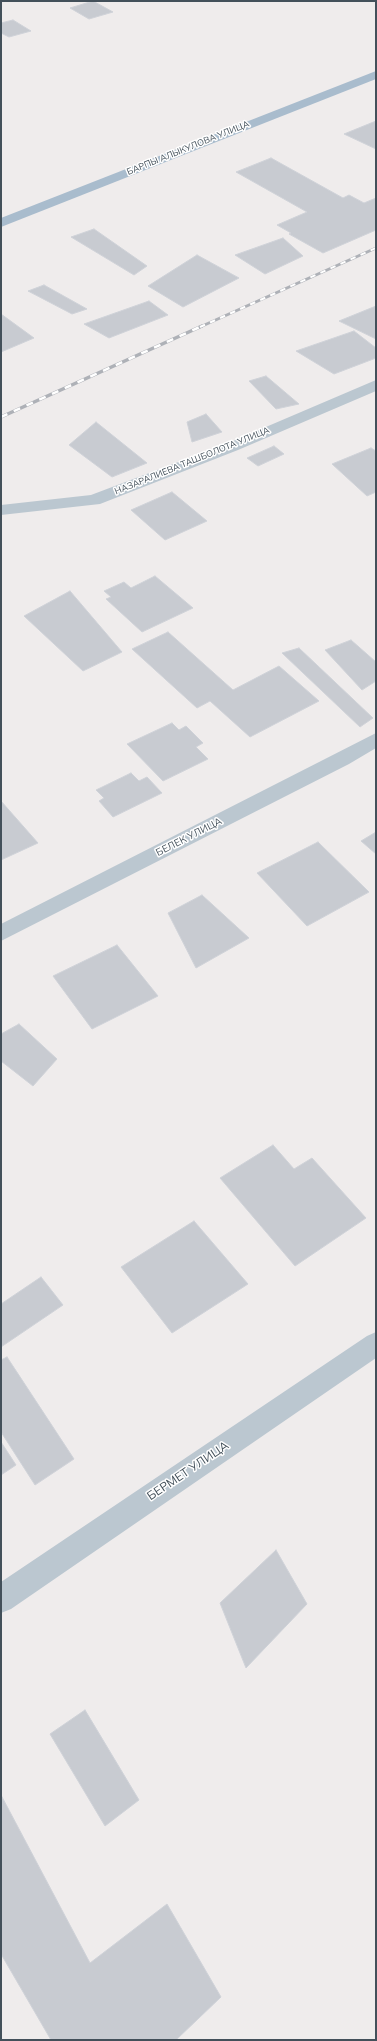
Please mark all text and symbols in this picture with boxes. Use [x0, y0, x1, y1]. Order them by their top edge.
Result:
street label: БАРПЫ АЛЫКУЛОВА УЛИЦА [125, 118, 251, 178]
street label: НАЗАРАЛИЕВА ТАШБОЛОТА УЛИЦА [113, 425, 271, 497]
street label: БЕЛЕК УЛИЦА [154, 815, 224, 859]
street label: БЕРМЕТ УЛИЦА [145, 1438, 231, 1504]

